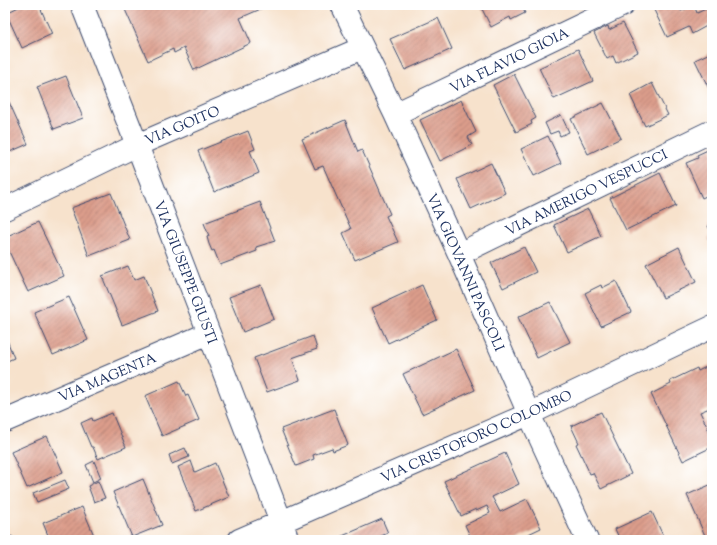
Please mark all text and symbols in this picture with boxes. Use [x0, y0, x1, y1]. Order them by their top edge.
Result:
street label: VIA FLAVIO GIOIA [447, 24, 574, 99]
street label: VIA GOITO [142, 102, 224, 152]
street label: VIA AMERIGO VESPUCCI [502, 145, 672, 242]
street label: VIA GIOVANNI PASCOLI [420, 191, 508, 355]
street label: VIA GIUSEPPE GIUSTI [148, 198, 221, 348]
street label: VIA MAGENTA [56, 349, 161, 409]
street label: VIA CRISTOFORO COLOMBO [378, 386, 576, 489]

